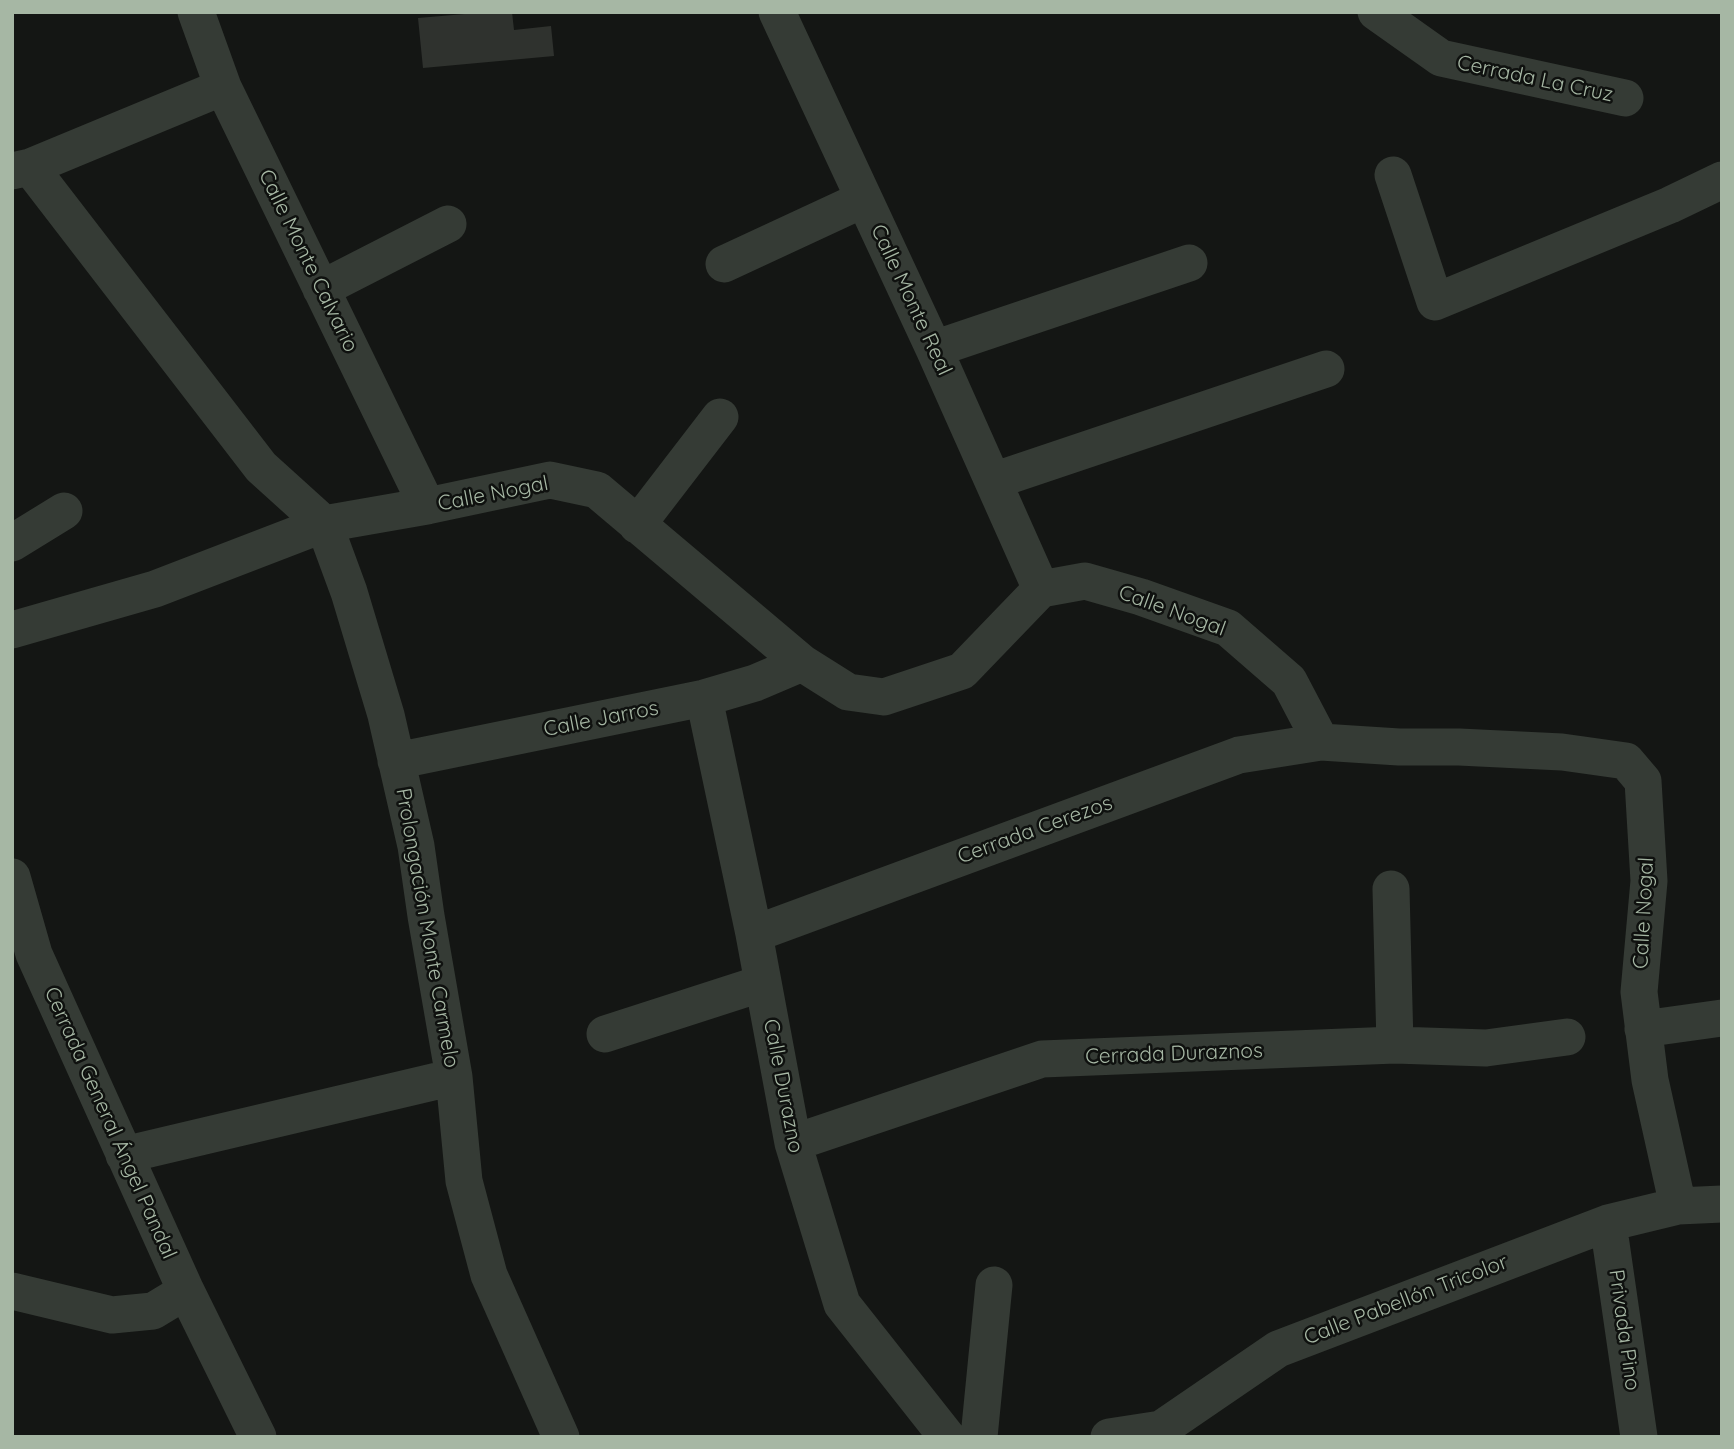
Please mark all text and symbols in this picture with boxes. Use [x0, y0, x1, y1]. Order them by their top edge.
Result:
street label: Cerrada La Cruz [1455, 50, 1615, 108]
street label: Calle Monte Calvario [253, 166, 363, 356]
street label: Calle Monte Real [865, 220, 957, 380]
street label: Calle Nogal [436, 471, 550, 517]
street label: Calle Nogal [1115, 580, 1229, 642]
street label: Calle Jarros [541, 696, 661, 742]
street label: Prolongación Monte Carmelo [390, 786, 464, 1070]
street label: Cerrada Cerezos [954, 790, 1116, 870]
street label: Calle Nogal [1628, 856, 1660, 970]
street label: Cerrada General Ángel Pandal [38, 983, 182, 1263]
street label: Calle Durazno [758, 1017, 808, 1155]
street label: Cerrada Duraznos [1085, 1038, 1263, 1070]
street label: Calle Pabellón Tricolor [1300, 1249, 1512, 1351]
street label: Privada Pino [1603, 1268, 1645, 1392]

